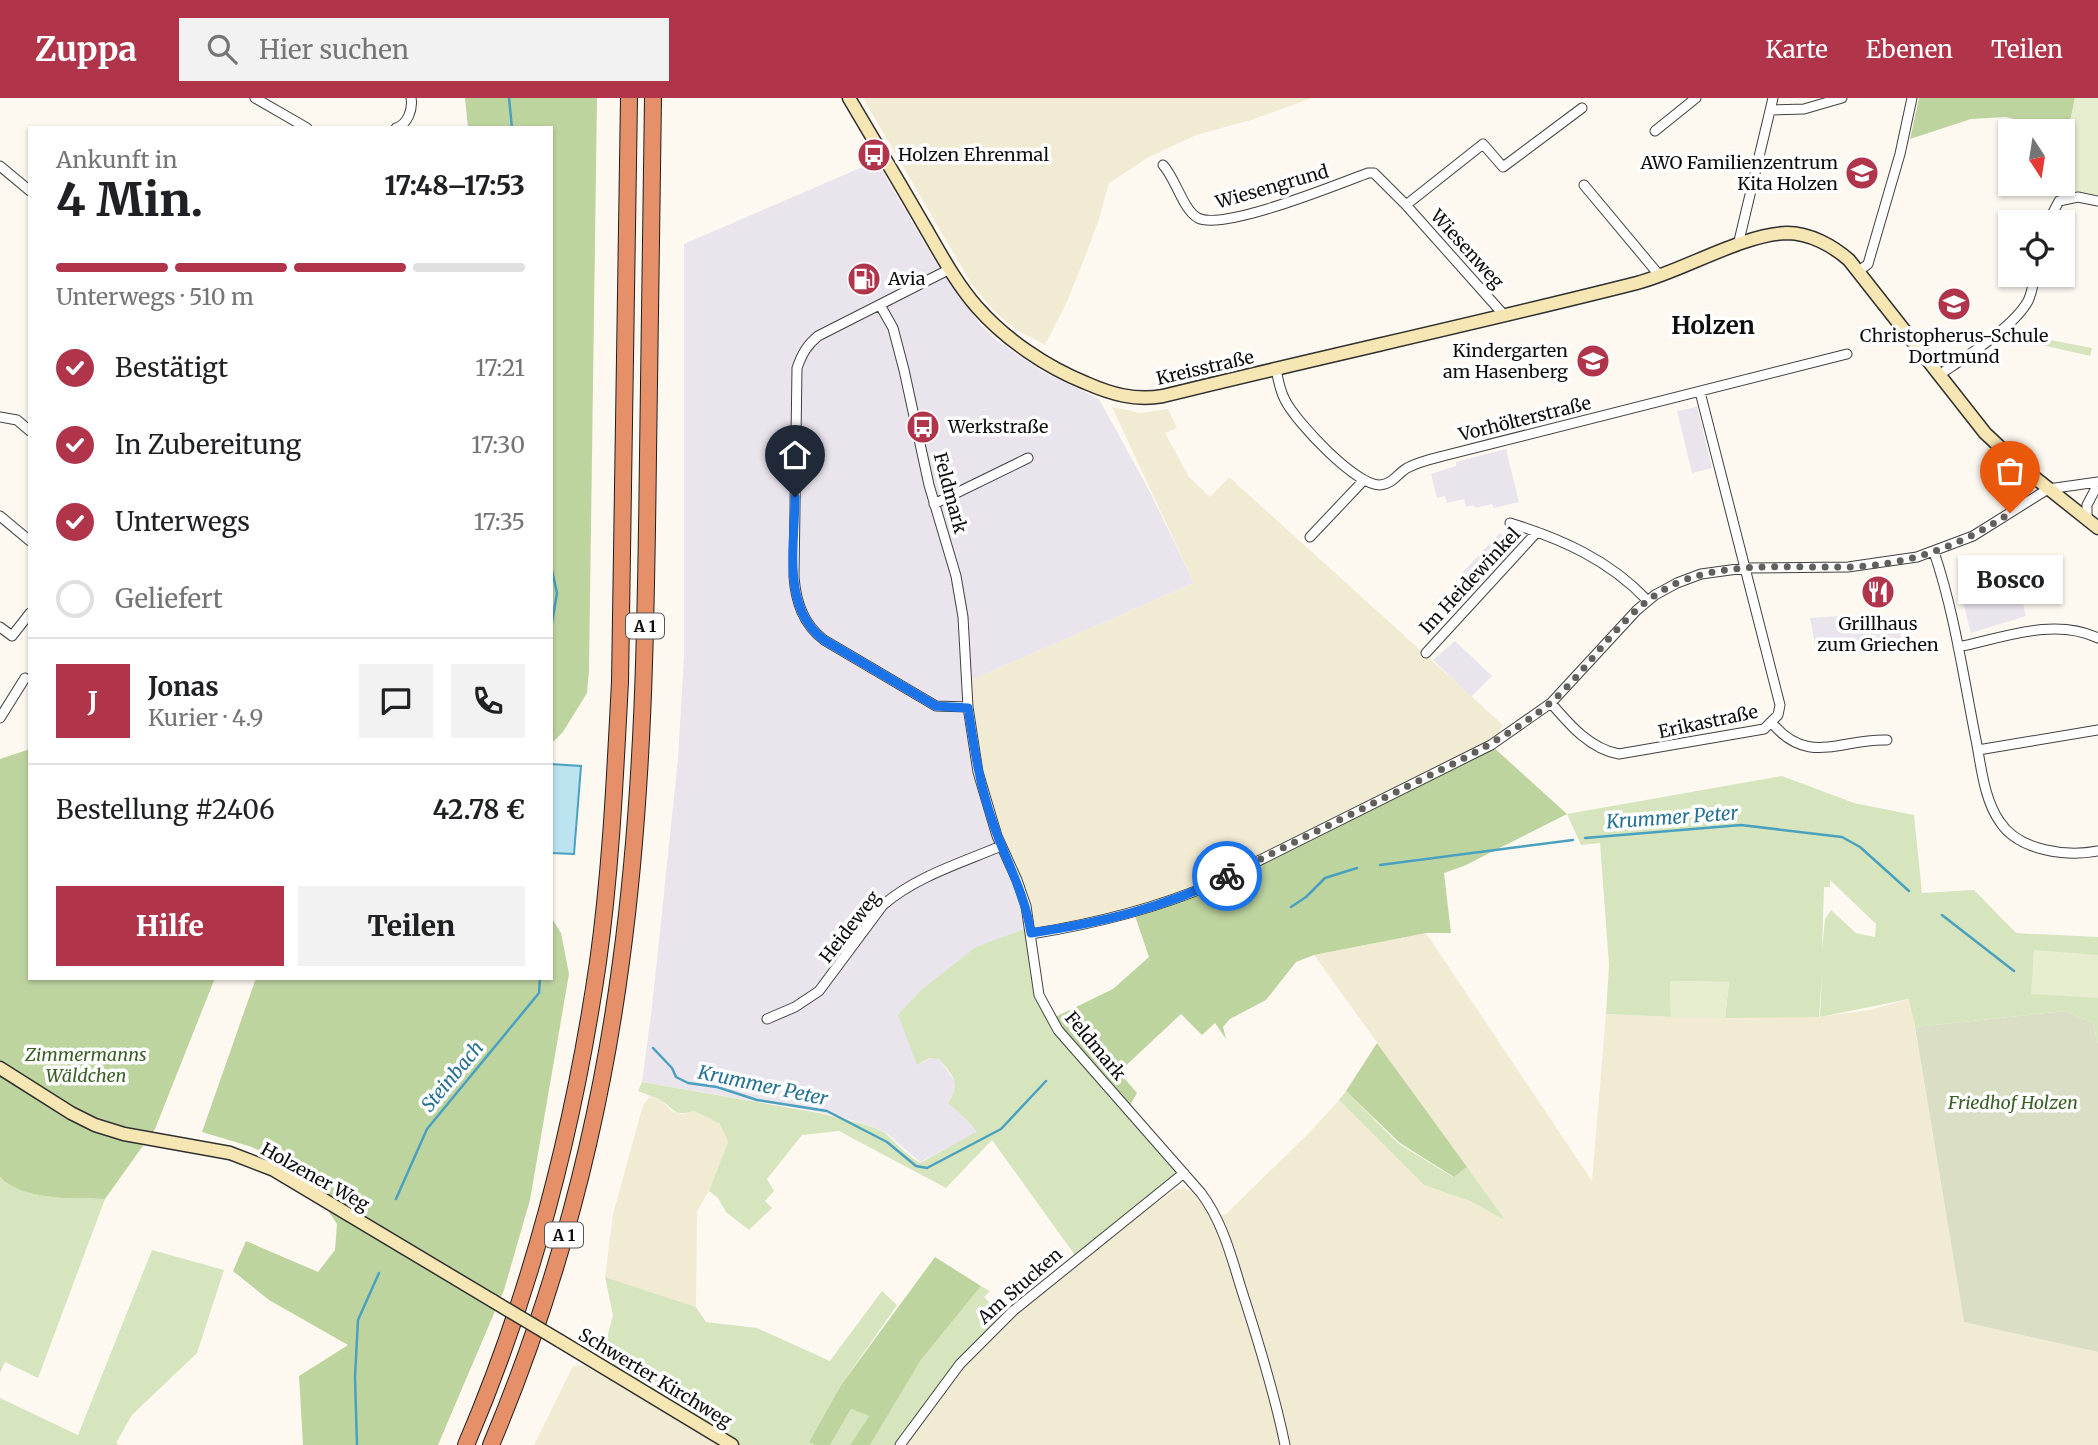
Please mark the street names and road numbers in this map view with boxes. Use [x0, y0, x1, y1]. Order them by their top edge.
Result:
street label: Wiesengrund [1212, 159, 1331, 214]
street label: Wiesenweg [1425, 204, 1509, 293]
street label: Kreisstraße [1154, 345, 1256, 390]
street label: Vorhölterstraße [1455, 391, 1593, 446]
street label: Feldmark [929, 450, 972, 536]
street label: Im Heidewinkel [1414, 522, 1525, 639]
road number: A 1 [626, 614, 664, 638]
street label: Erikastraße [1656, 700, 1760, 743]
street label: Heideweg [814, 886, 885, 967]
street label: Feldmark [1060, 1007, 1131, 1085]
street label: Holzener Weg [257, 1137, 374, 1216]
road number: A 1 [545, 1222, 583, 1247]
street label: Am Stucken [972, 1243, 1067, 1329]
street label: Schwerter Kirchweg [574, 1323, 736, 1432]

